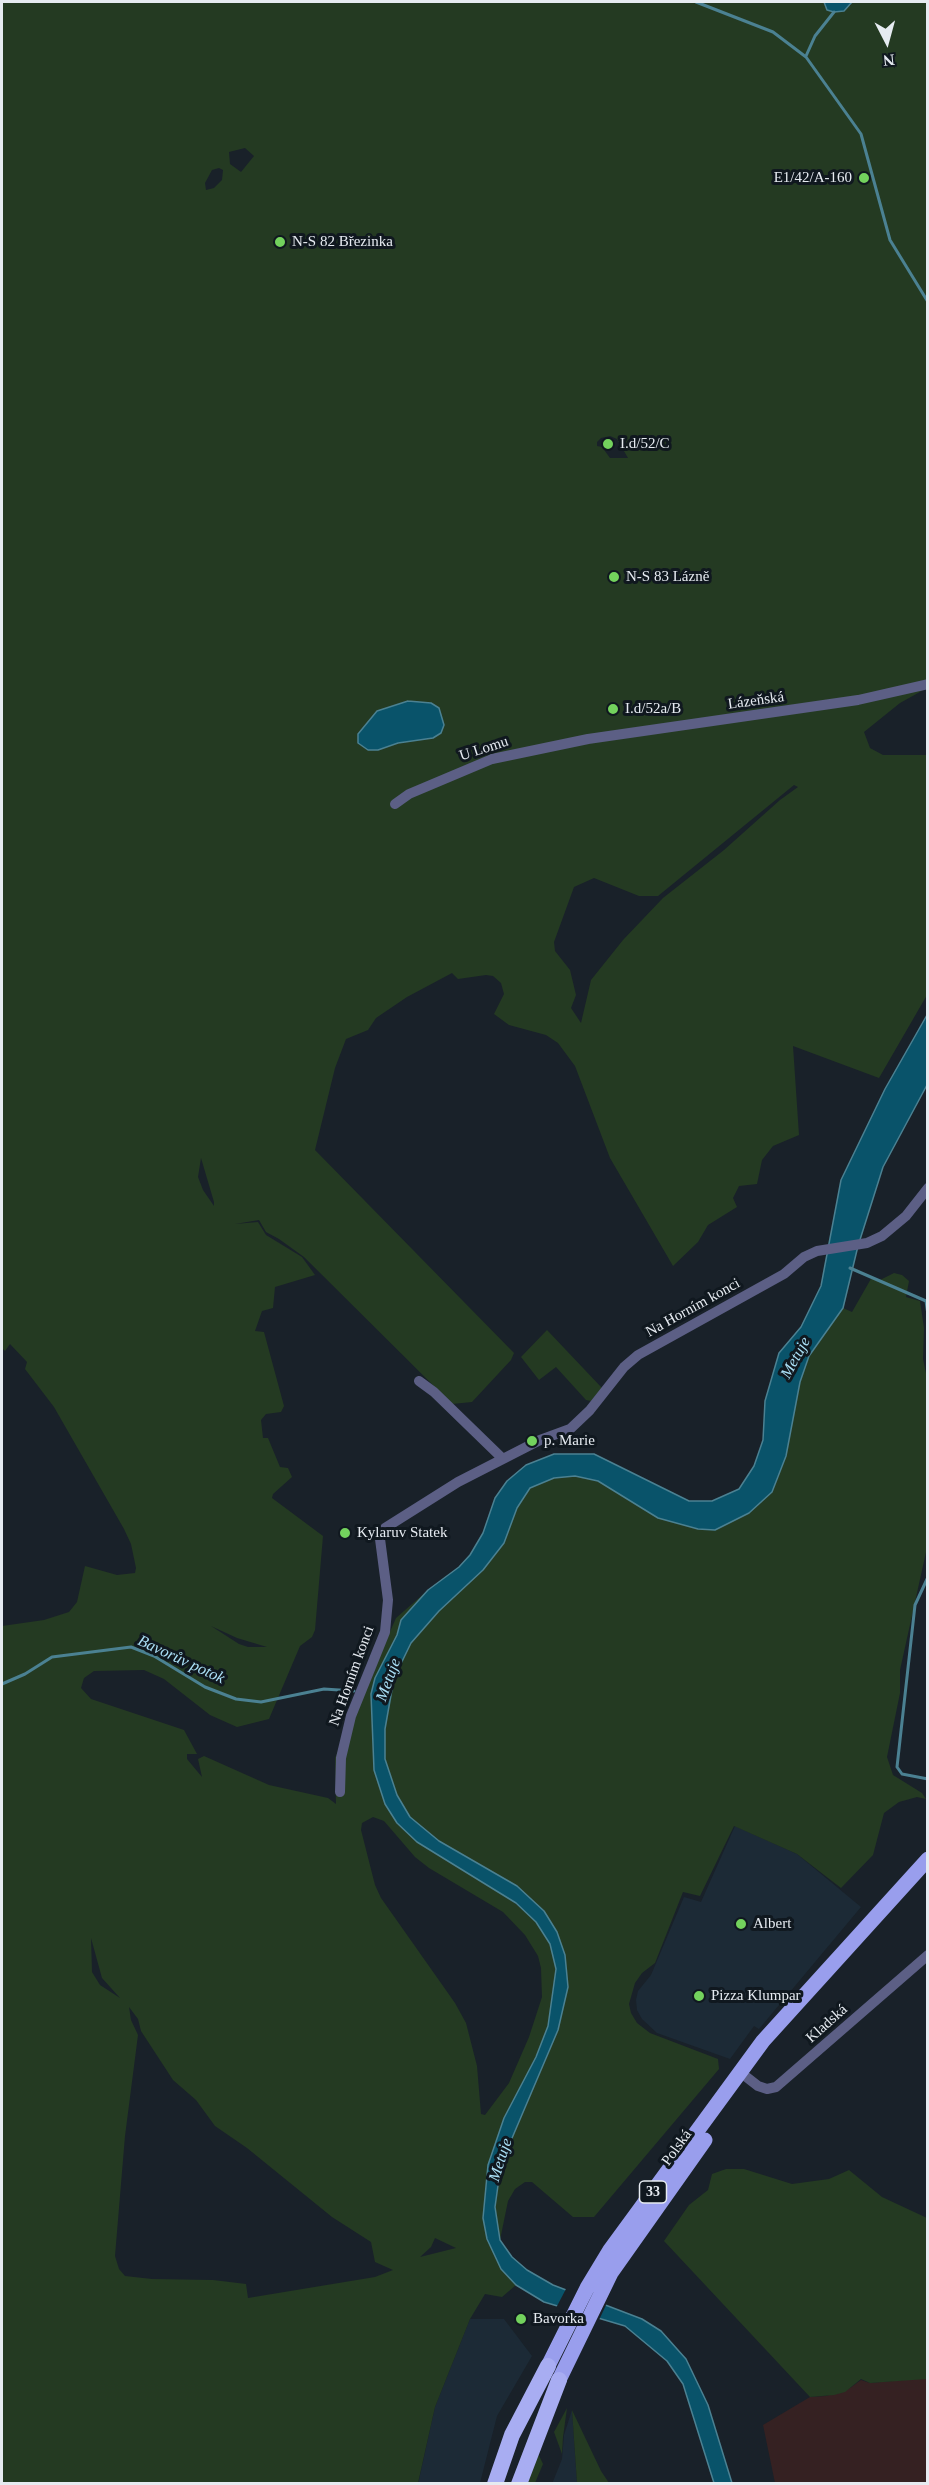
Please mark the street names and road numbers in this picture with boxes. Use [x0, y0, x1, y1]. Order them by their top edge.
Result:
street label: Lázeňská [727, 688, 785, 714]
street label: U Lomu [457, 733, 511, 765]
street label: Na Horním konci [643, 1275, 743, 1341]
street label: Na Horním konci [326, 1624, 378, 1728]
street label: Kladská [803, 2001, 851, 2047]
street label: Polská [658, 2127, 696, 2169]
road number: 33 [640, 2181, 666, 2203]

